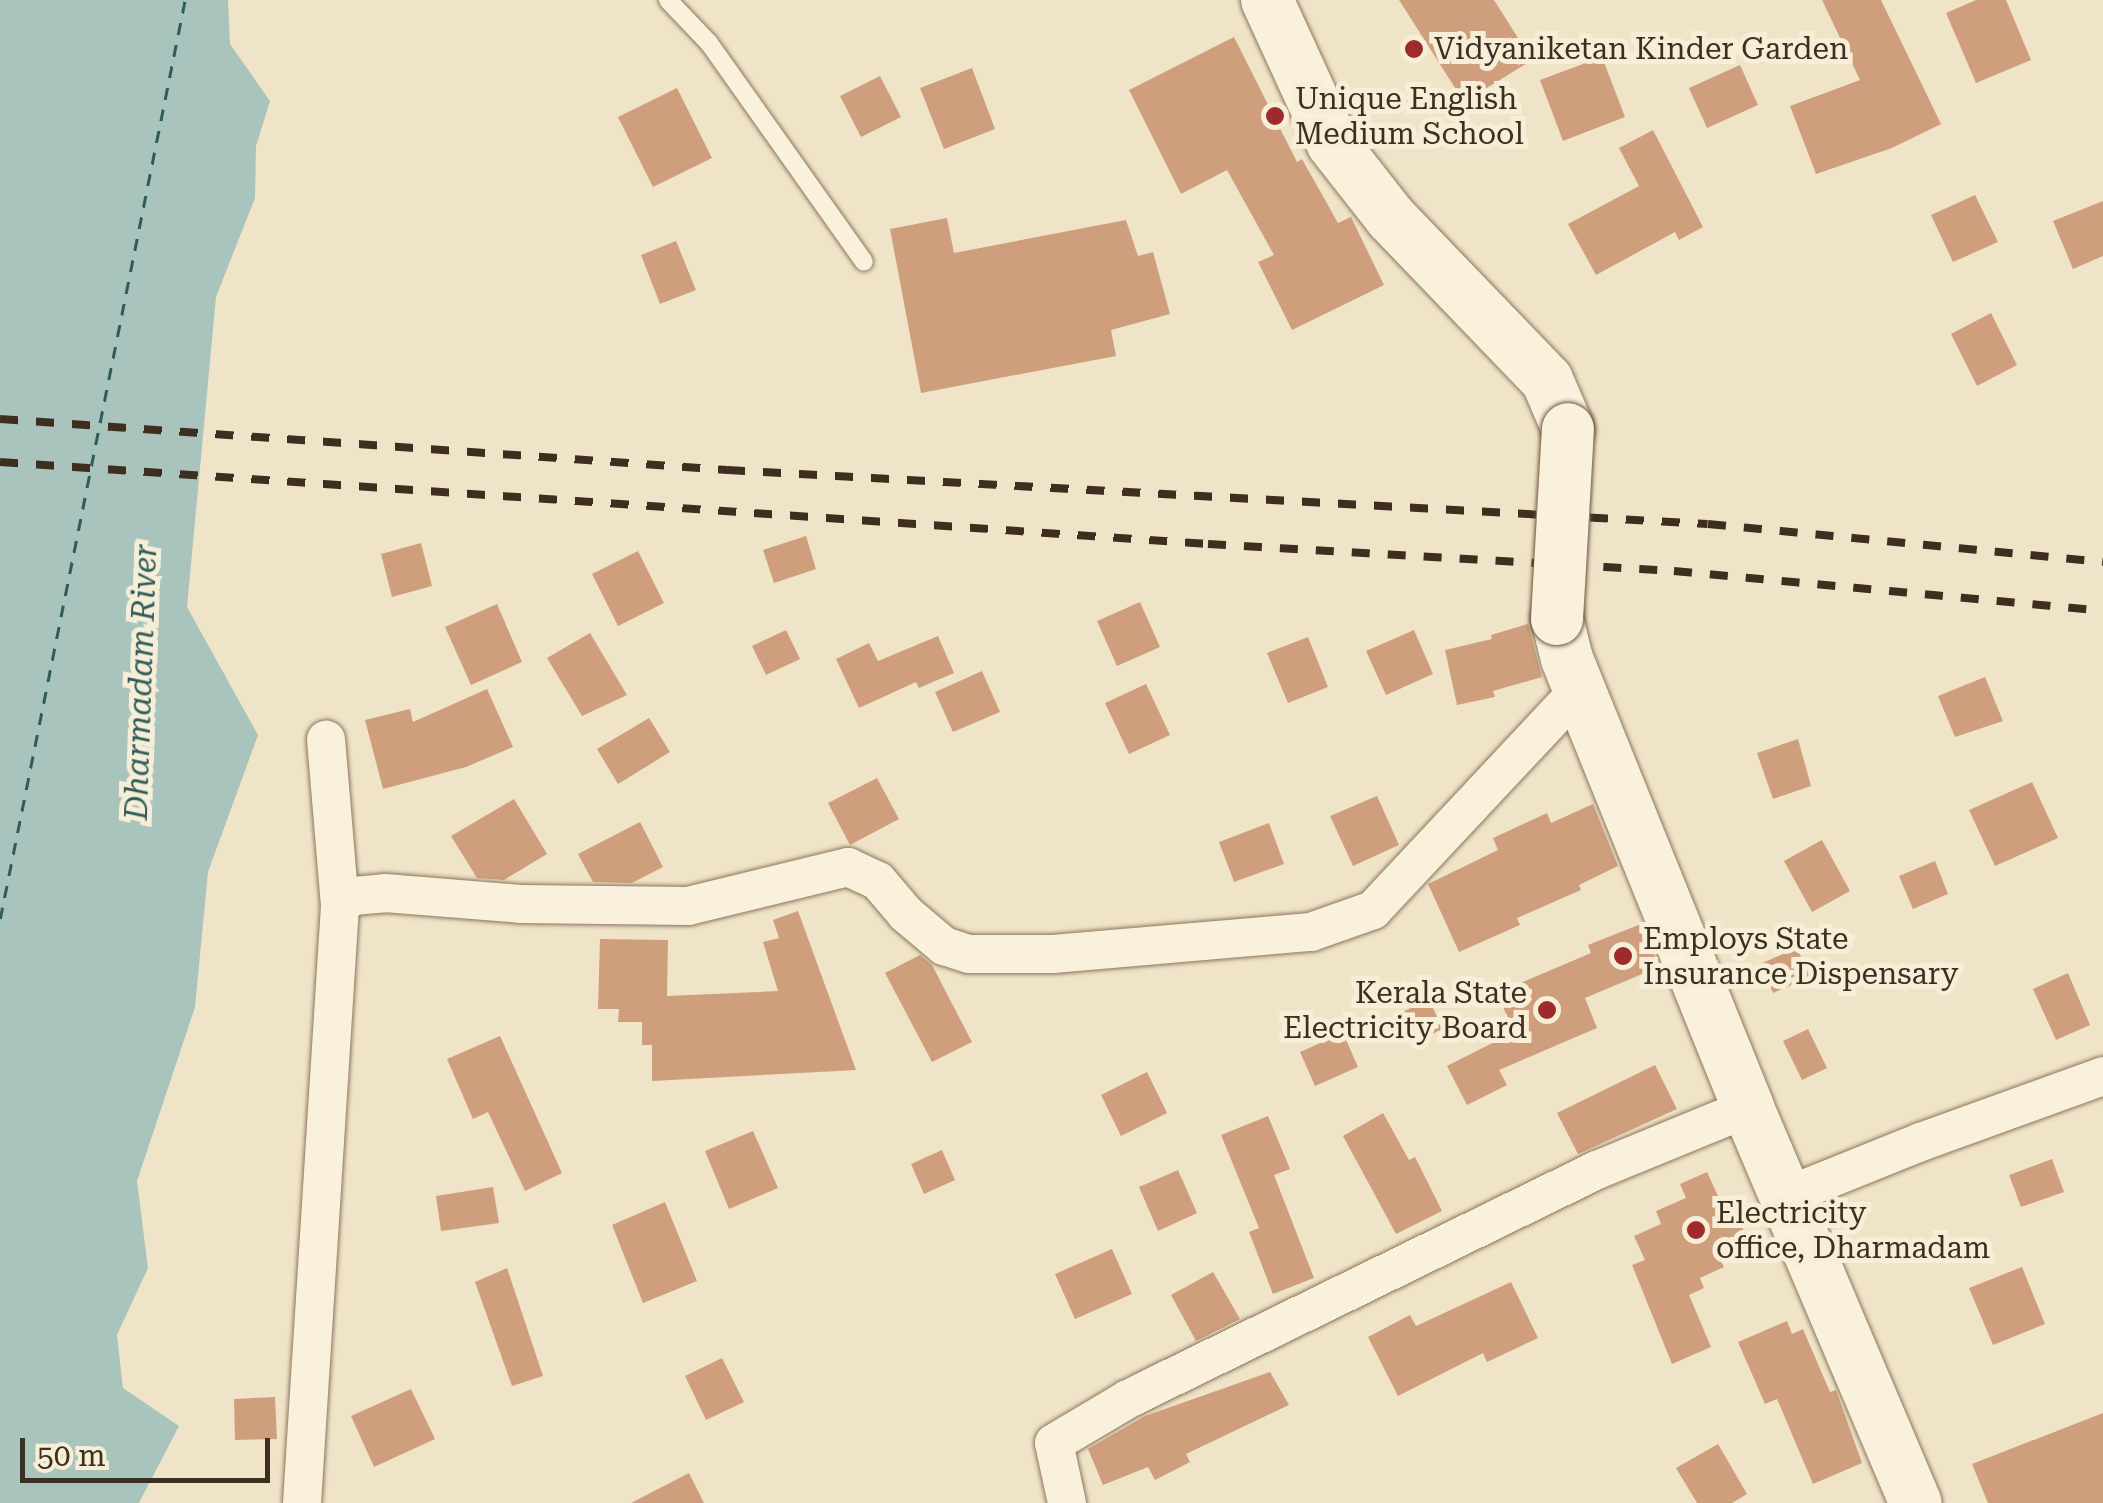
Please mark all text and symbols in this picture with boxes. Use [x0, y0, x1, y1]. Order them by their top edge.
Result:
place label: Vidyaniketan Kinder Garden [1434, 31, 1848, 67]
marker: Vidyaniketan Kinder Garden [1403, 38, 1425, 60]
place label: Unique English Medium School [1295, 81, 1524, 152]
marker: Unique English Medium School [1264, 105, 1286, 127]
water label: Dharmadam River [117, 543, 165, 821]
place label: Employs State Insurance Dispensary [1643, 921, 1958, 992]
marker: Employs State Insurance Dispensary [1612, 945, 1634, 967]
place label: Kerala State Electricity Board [1283, 975, 1527, 1046]
marker: Kerala State Electricity Board [1536, 999, 1558, 1021]
place label: Electricity office, Dharmadam [1716, 1195, 1990, 1266]
marker: Electricity office, Dharmadam [1685, 1219, 1707, 1241]
scale bar [25, 1418, 275, 1480]
text: 50 m [37, 1438, 106, 1473]

